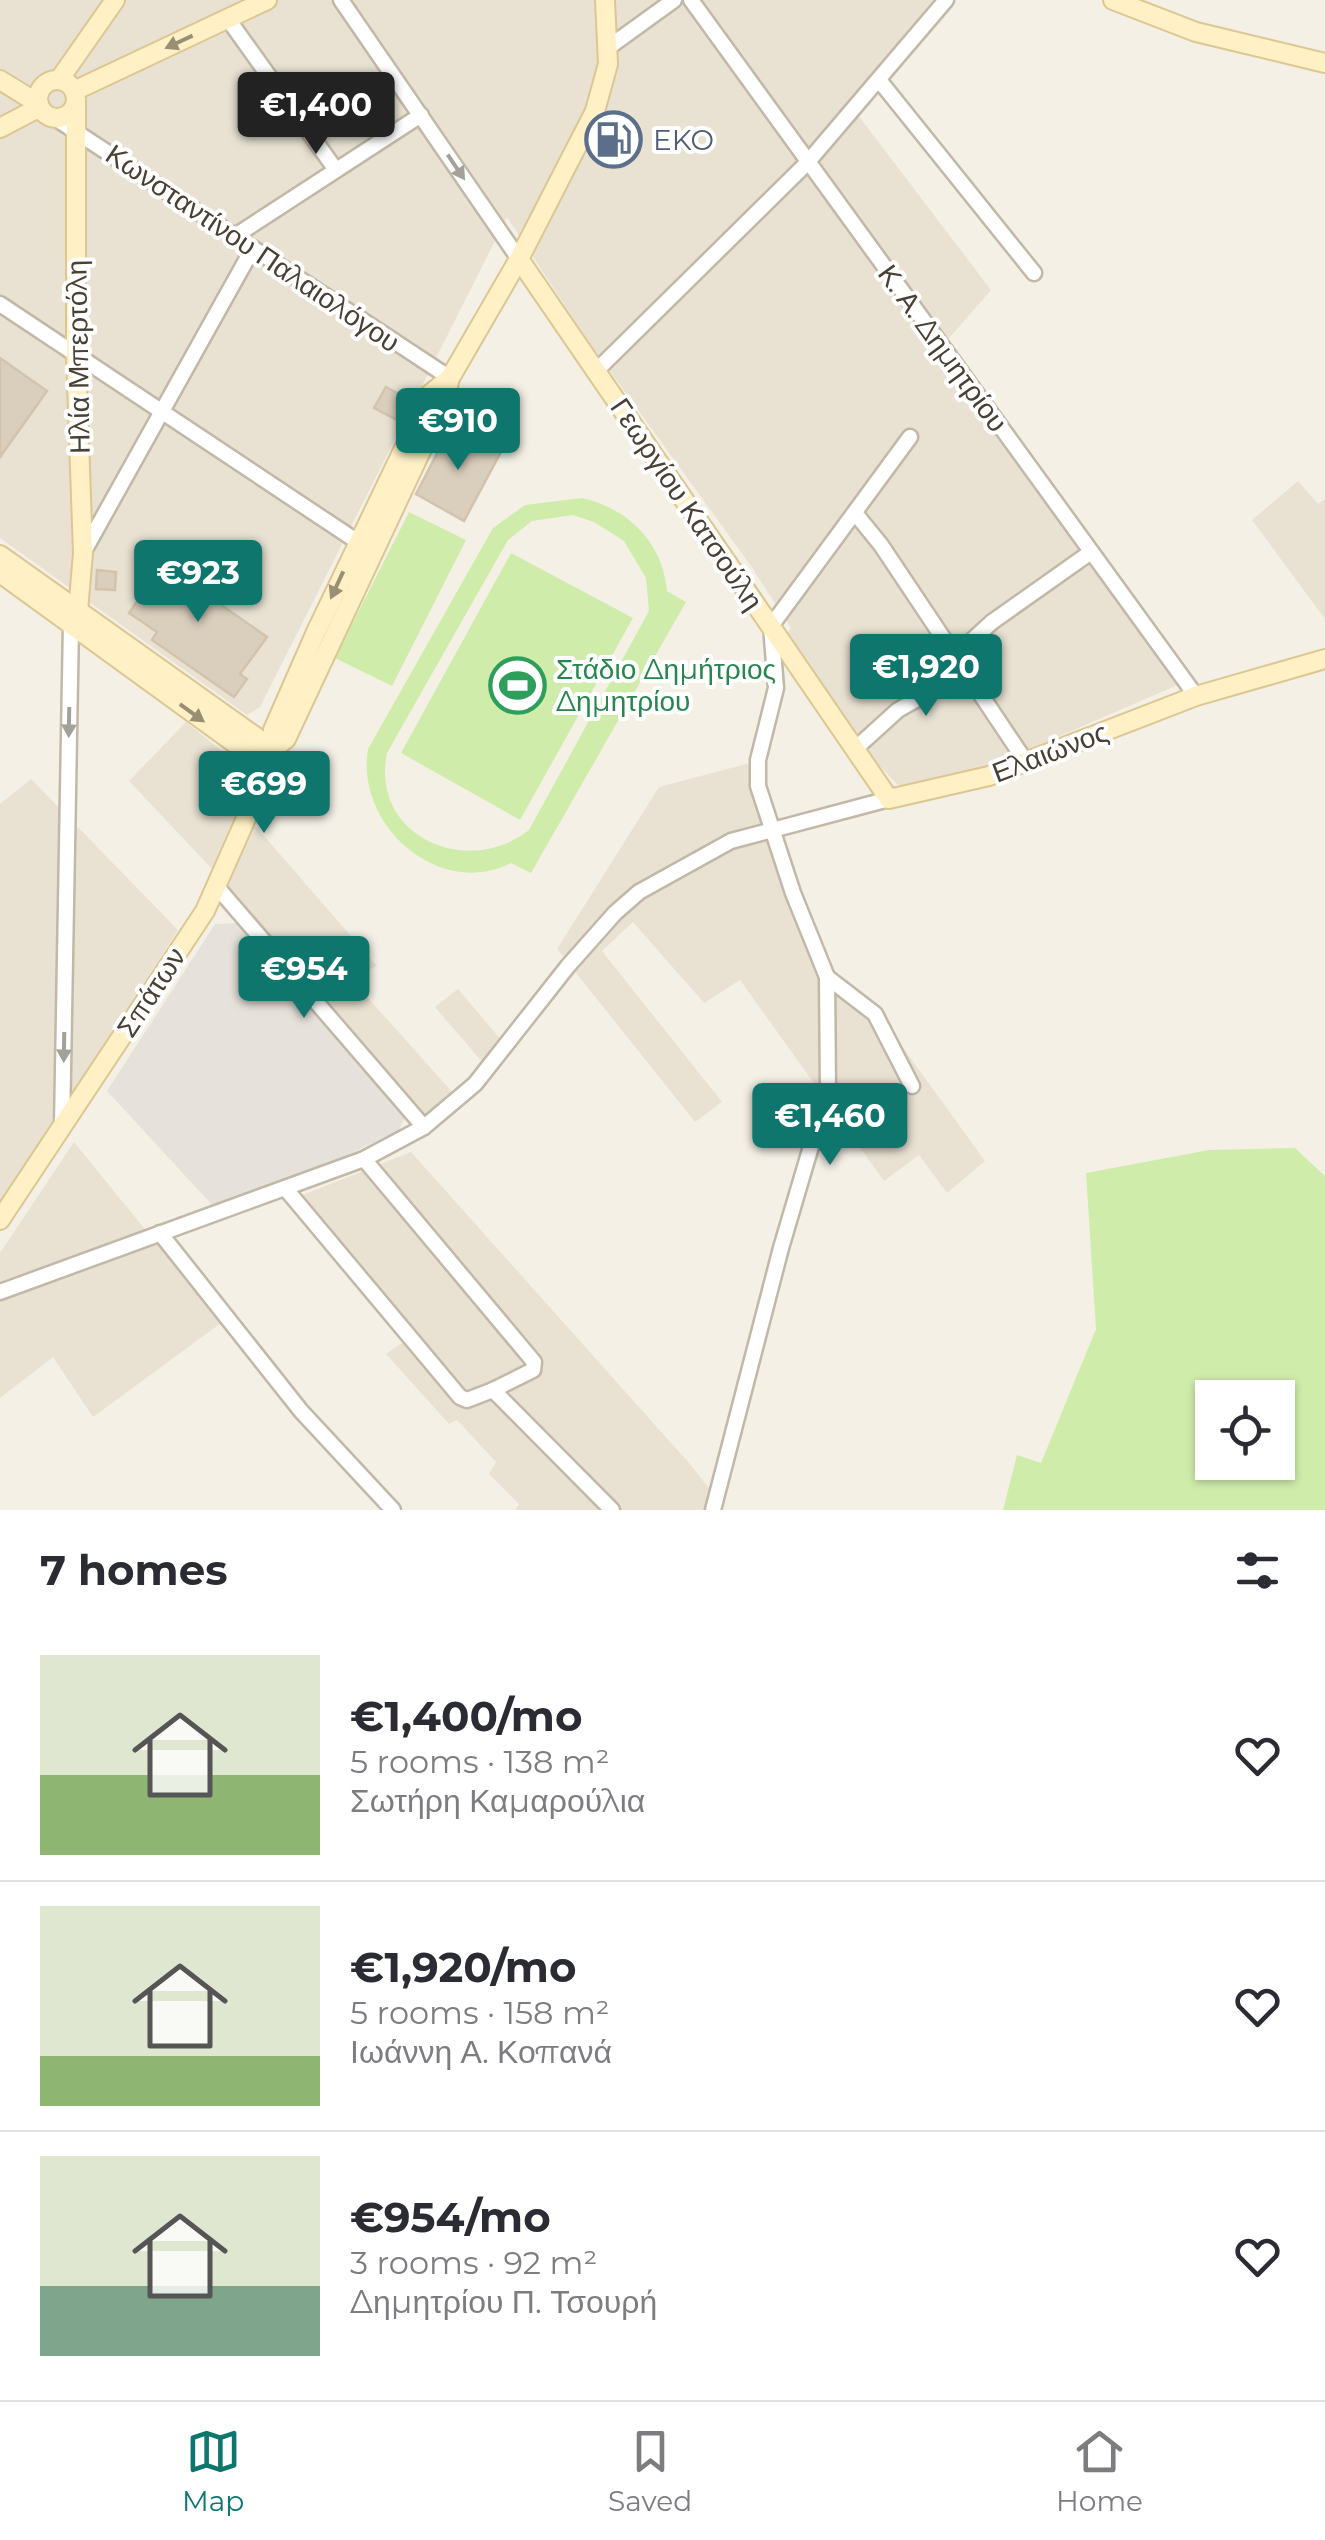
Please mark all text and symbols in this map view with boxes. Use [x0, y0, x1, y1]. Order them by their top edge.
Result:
one-way arrow [164, 33, 193, 50]
pin: €1,400 [235, 72, 397, 157]
text: €1,400 [260, 85, 372, 124]
fuel station icon: EKO [584, 110, 644, 170]
place label: EKO [653, 123, 714, 157]
street label: Κωνσταντίνου Παλαιολόγου [100, 137, 406, 359]
one-way arrow [446, 154, 465, 180]
street label: Κ. Α. Δημητρίου [871, 258, 1015, 438]
street label: Ηλία Μπερτόλη [59, 260, 97, 454]
pin: €910 [399, 388, 517, 473]
street label: Γεωργίου Κατσούλη [603, 392, 771, 616]
text: €910 [418, 401, 498, 440]
pin: €923 [139, 540, 257, 625]
text: €923 [156, 553, 240, 592]
one-way arrow [329, 571, 346, 600]
pin: €1,920 [845, 634, 1007, 719]
text: €1,920 [872, 647, 980, 686]
place label: Στάδιο Δημήτριος Δημητρίου [556, 652, 776, 718]
sports icon: Στάδιο Δημήτριος Δημητρίου [487, 655, 547, 715]
one-way arrow [179, 702, 206, 722]
one-way arrow [61, 706, 77, 738]
street label: Ελαιώνος [987, 714, 1113, 790]
pin: €699 [205, 751, 323, 836]
text: €699 [221, 764, 307, 803]
pin: €954 [245, 936, 363, 1021]
street label: Σπάτων [109, 941, 193, 1043]
text: €954 [260, 949, 348, 988]
one-way arrow [55, 1031, 71, 1063]
pin: €1,460 [749, 1083, 911, 1168]
text: €1,460 [774, 1096, 886, 1135]
map controls [1195, 1380, 1295, 1480]
button: locate [1195, 1380, 1295, 1480]
icon: filters [1230, 1543, 1285, 1598]
text: 7 homes [40, 1544, 228, 1596]
text: €1,400/mo [350, 1690, 583, 1742]
icon: home [120, 1695, 240, 1815]
icon: heart [1230, 1728, 1285, 1783]
text: 5 rooms · 138 m² [350, 1742, 610, 1781]
text: Σωτήρη Καμαρούλια [350, 1781, 645, 1820]
text: €1,920/mo [350, 1941, 577, 1993]
icon: home [120, 1946, 240, 2066]
icon: heart [1230, 1979, 1285, 2034]
text: 5 rooms · 158 m² [350, 1993, 610, 2032]
text: Ιωάννη Α. Κοπανά [350, 2032, 612, 2071]
text: €954/mo [350, 2191, 551, 2243]
icon: home [120, 2196, 240, 2316]
icon: heart [1230, 2229, 1285, 2284]
text: 3 rooms · 92 m² [350, 2243, 597, 2282]
text: Δημητρίου Π. Τσουρή [350, 2282, 657, 2321]
tab: Map [182, 2424, 244, 2518]
tab: Saved [608, 2424, 692, 2518]
tab: Home [1056, 2424, 1143, 2518]

